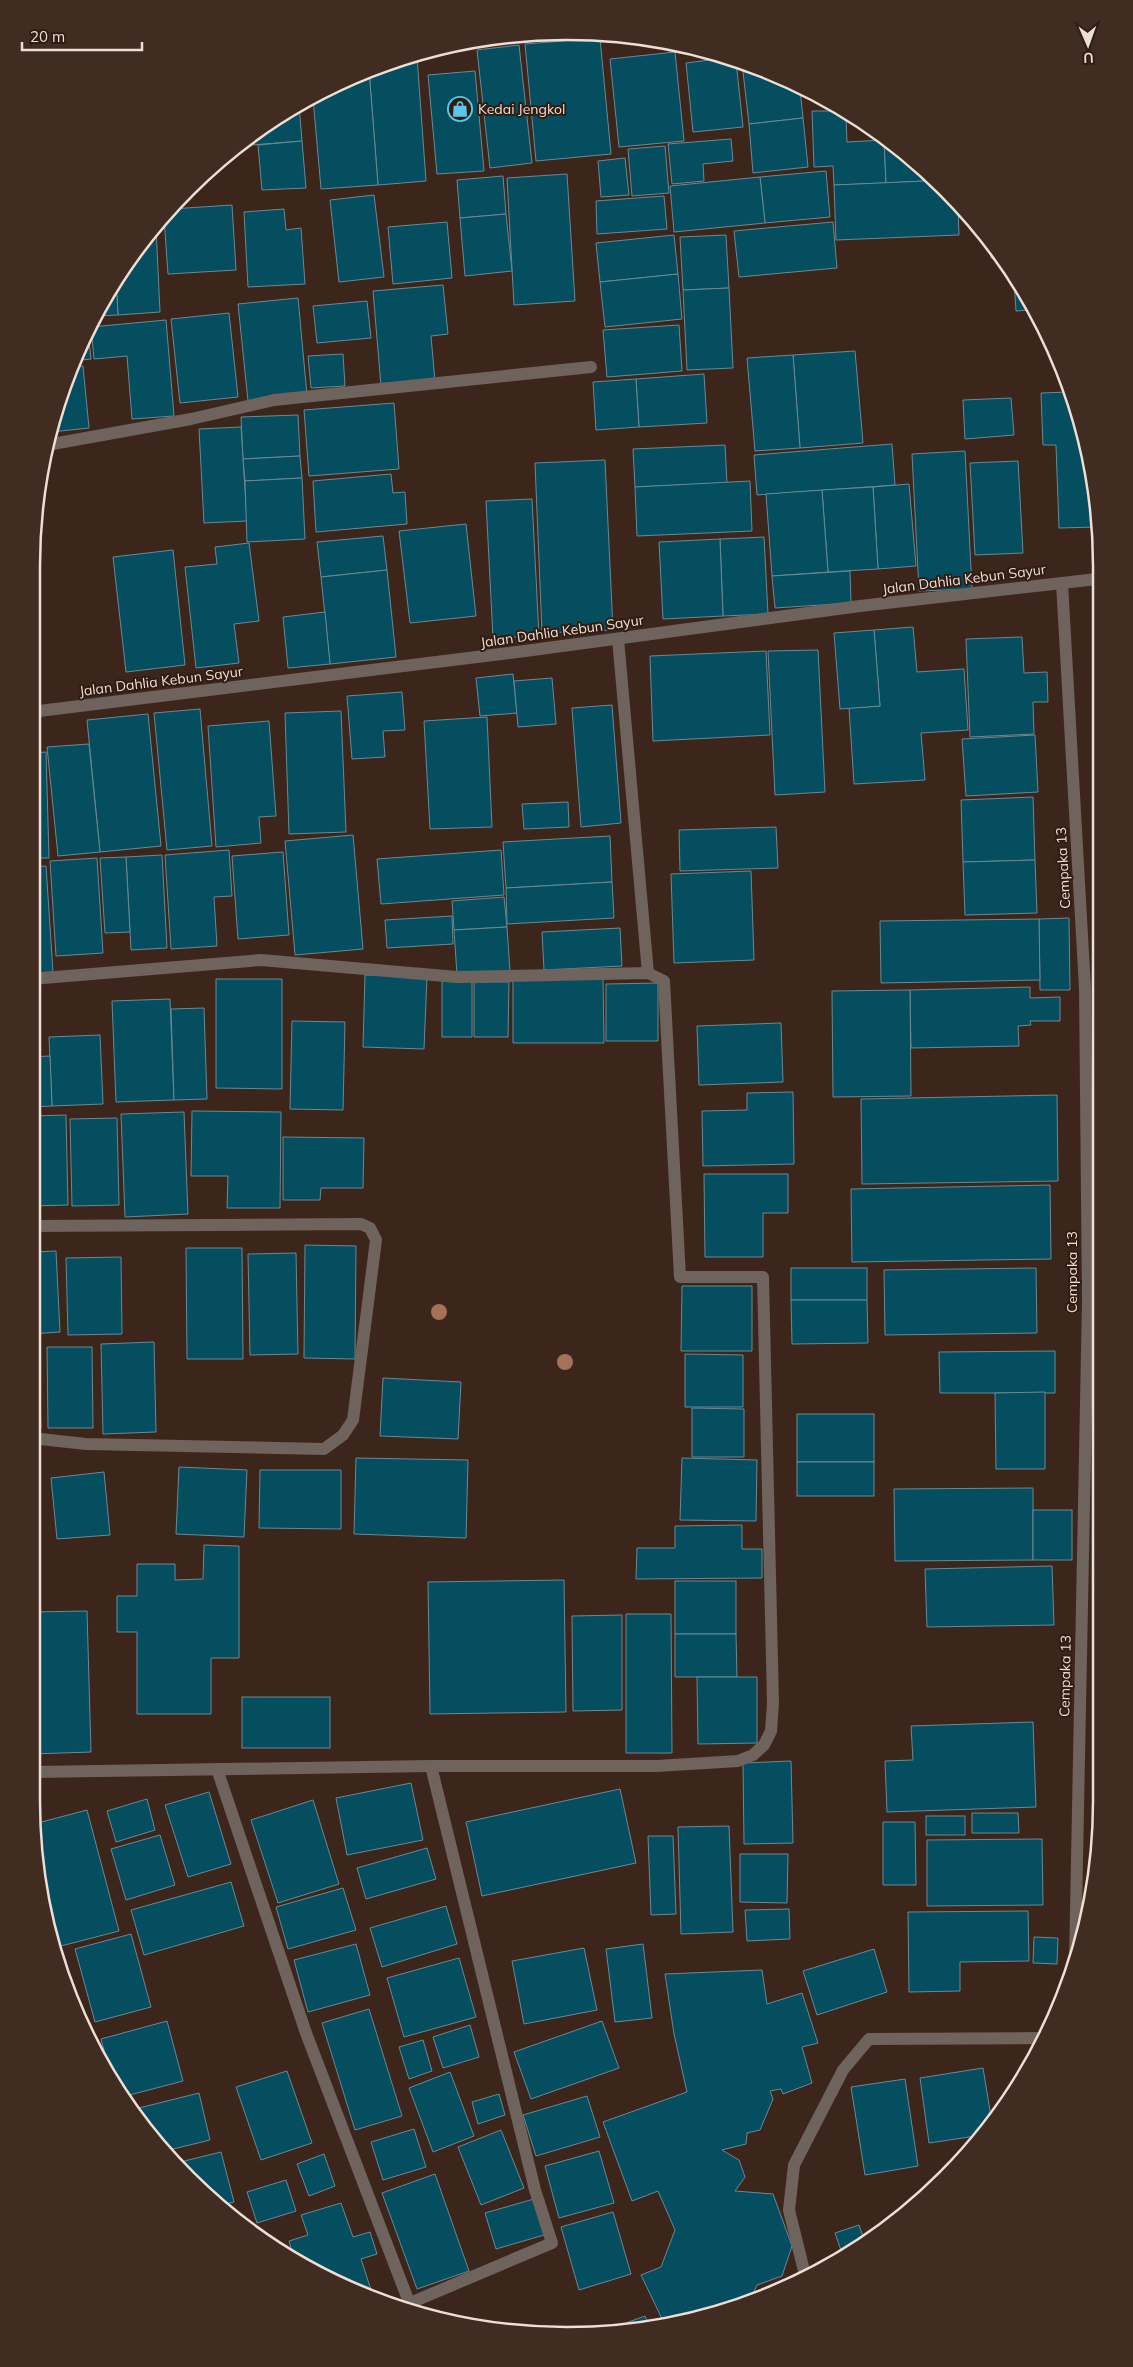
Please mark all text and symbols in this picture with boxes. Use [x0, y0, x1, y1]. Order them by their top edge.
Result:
scale bar [22, 20, 142, 52]
north arrow [1063, 20, 1113, 70]
text: 20 m [30, 27, 65, 46]
text: U [1083, 49, 1094, 67]
shop icon: Kedai Jengkol [447, 96, 473, 122]
place label: Kedai Jengkol [478, 100, 565, 118]
street label: Jalan Dahlia Kebun Sayur [881, 560, 1048, 598]
street label: Jalan Dahlia Kebun Sayur [479, 611, 646, 651]
street label: Jalan Dahlia Kebun Sayur [78, 662, 245, 700]
street label: Cempaka 13 [1052, 827, 1074, 909]
street label: Cempaka 13 [1063, 1231, 1081, 1313]
street label: Cempaka 13 [1055, 1635, 1075, 1717]

